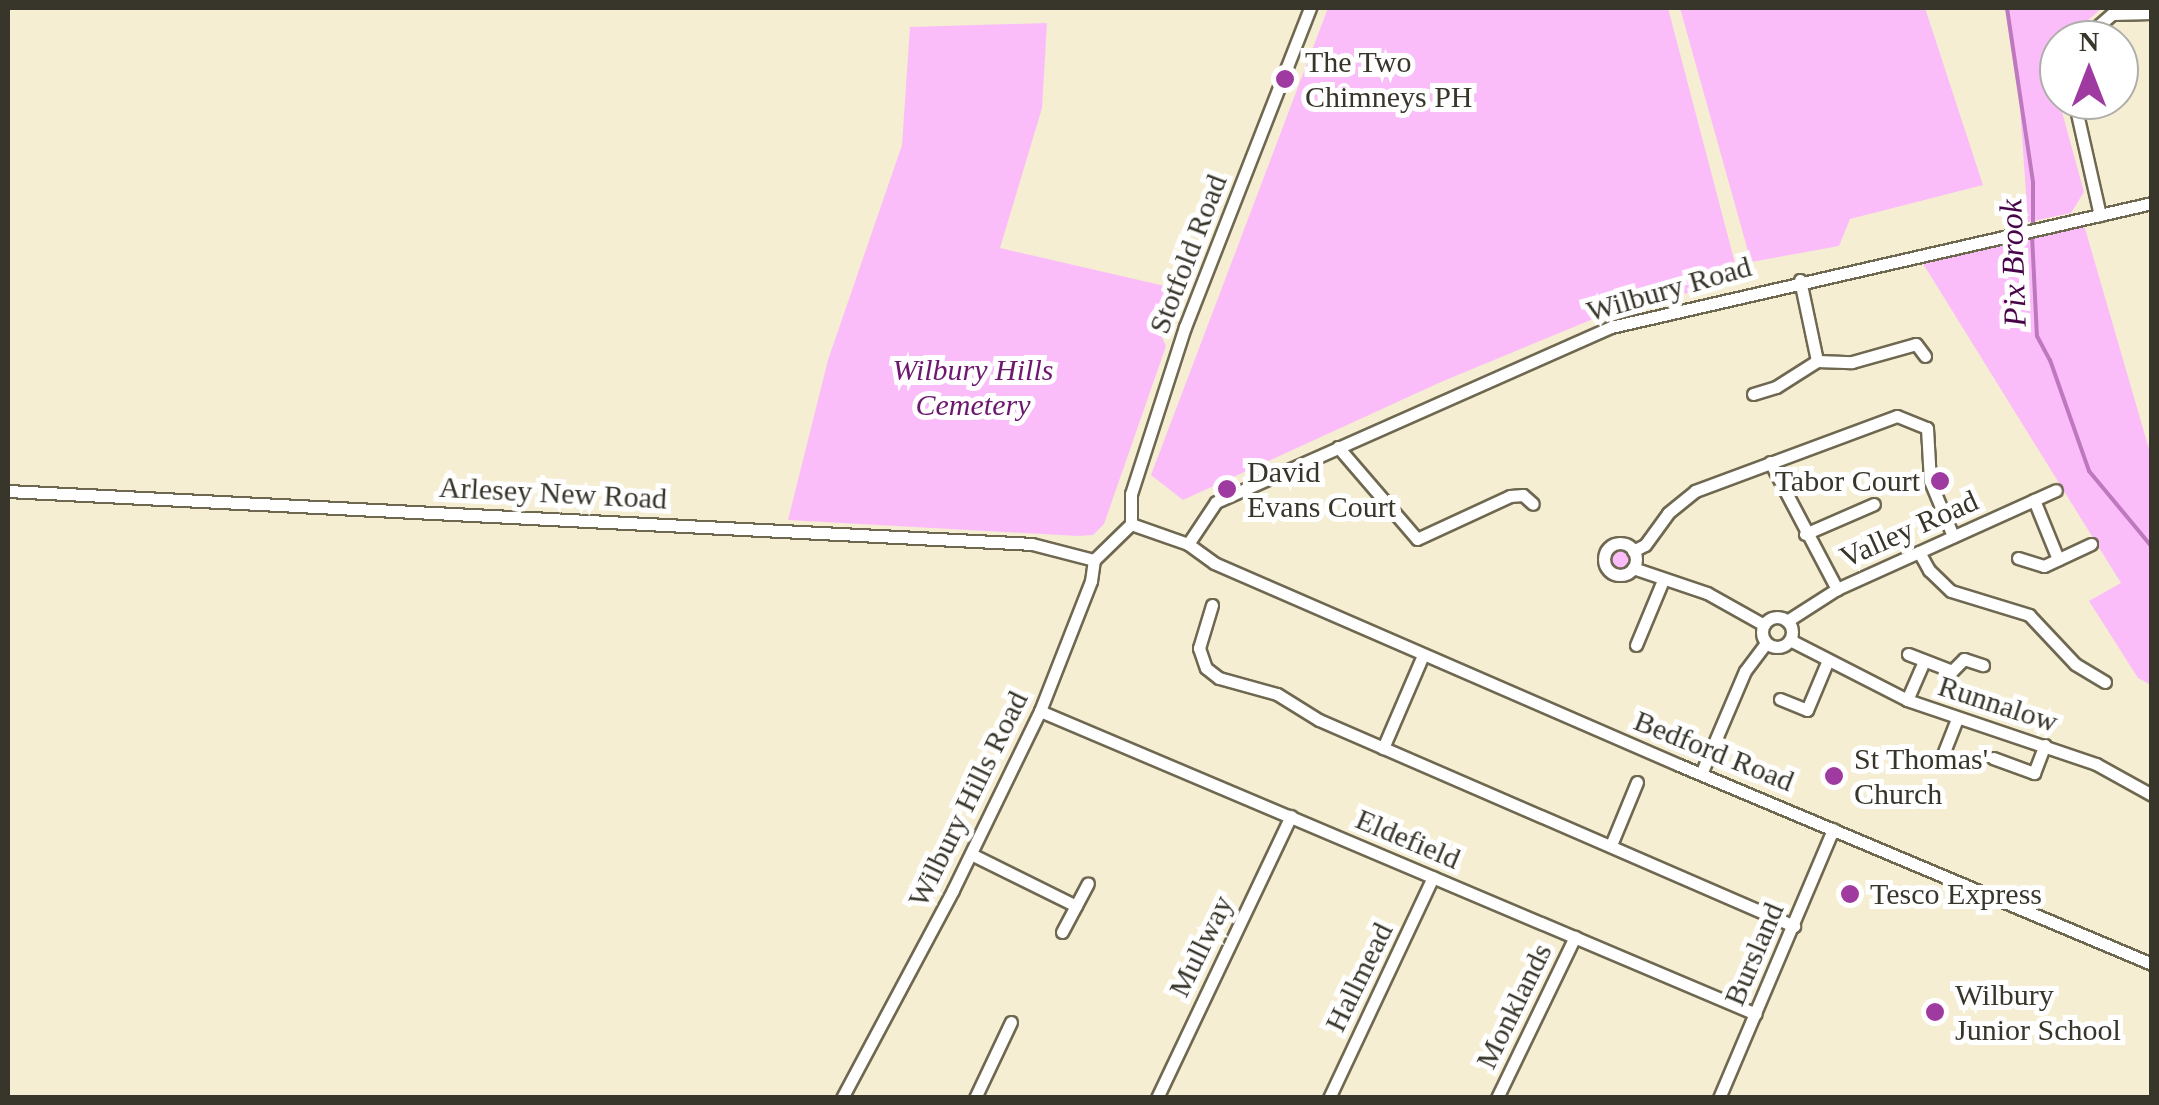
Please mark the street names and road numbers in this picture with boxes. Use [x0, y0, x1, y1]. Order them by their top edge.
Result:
street label: Stotfold Road [1141, 169, 1235, 339]
street label: Wilbury Road [1583, 248, 1755, 330]
street label: Arlesey New Road [438, 469, 668, 517]
street label: Valley Road [1834, 483, 1984, 575]
street label: Runnalow [1934, 668, 2062, 740]
street label: Wilbury Hills Road [900, 685, 1036, 913]
street label: Bedford Road [1629, 703, 1799, 799]
street label: Eldefield [1350, 801, 1466, 877]
street label: Mullway [1161, 889, 1241, 1003]
street label: Bursland [1716, 897, 1792, 1011]
street label: Hallmead [1317, 917, 1401, 1037]
street label: Monklands [1468, 937, 1560, 1075]

